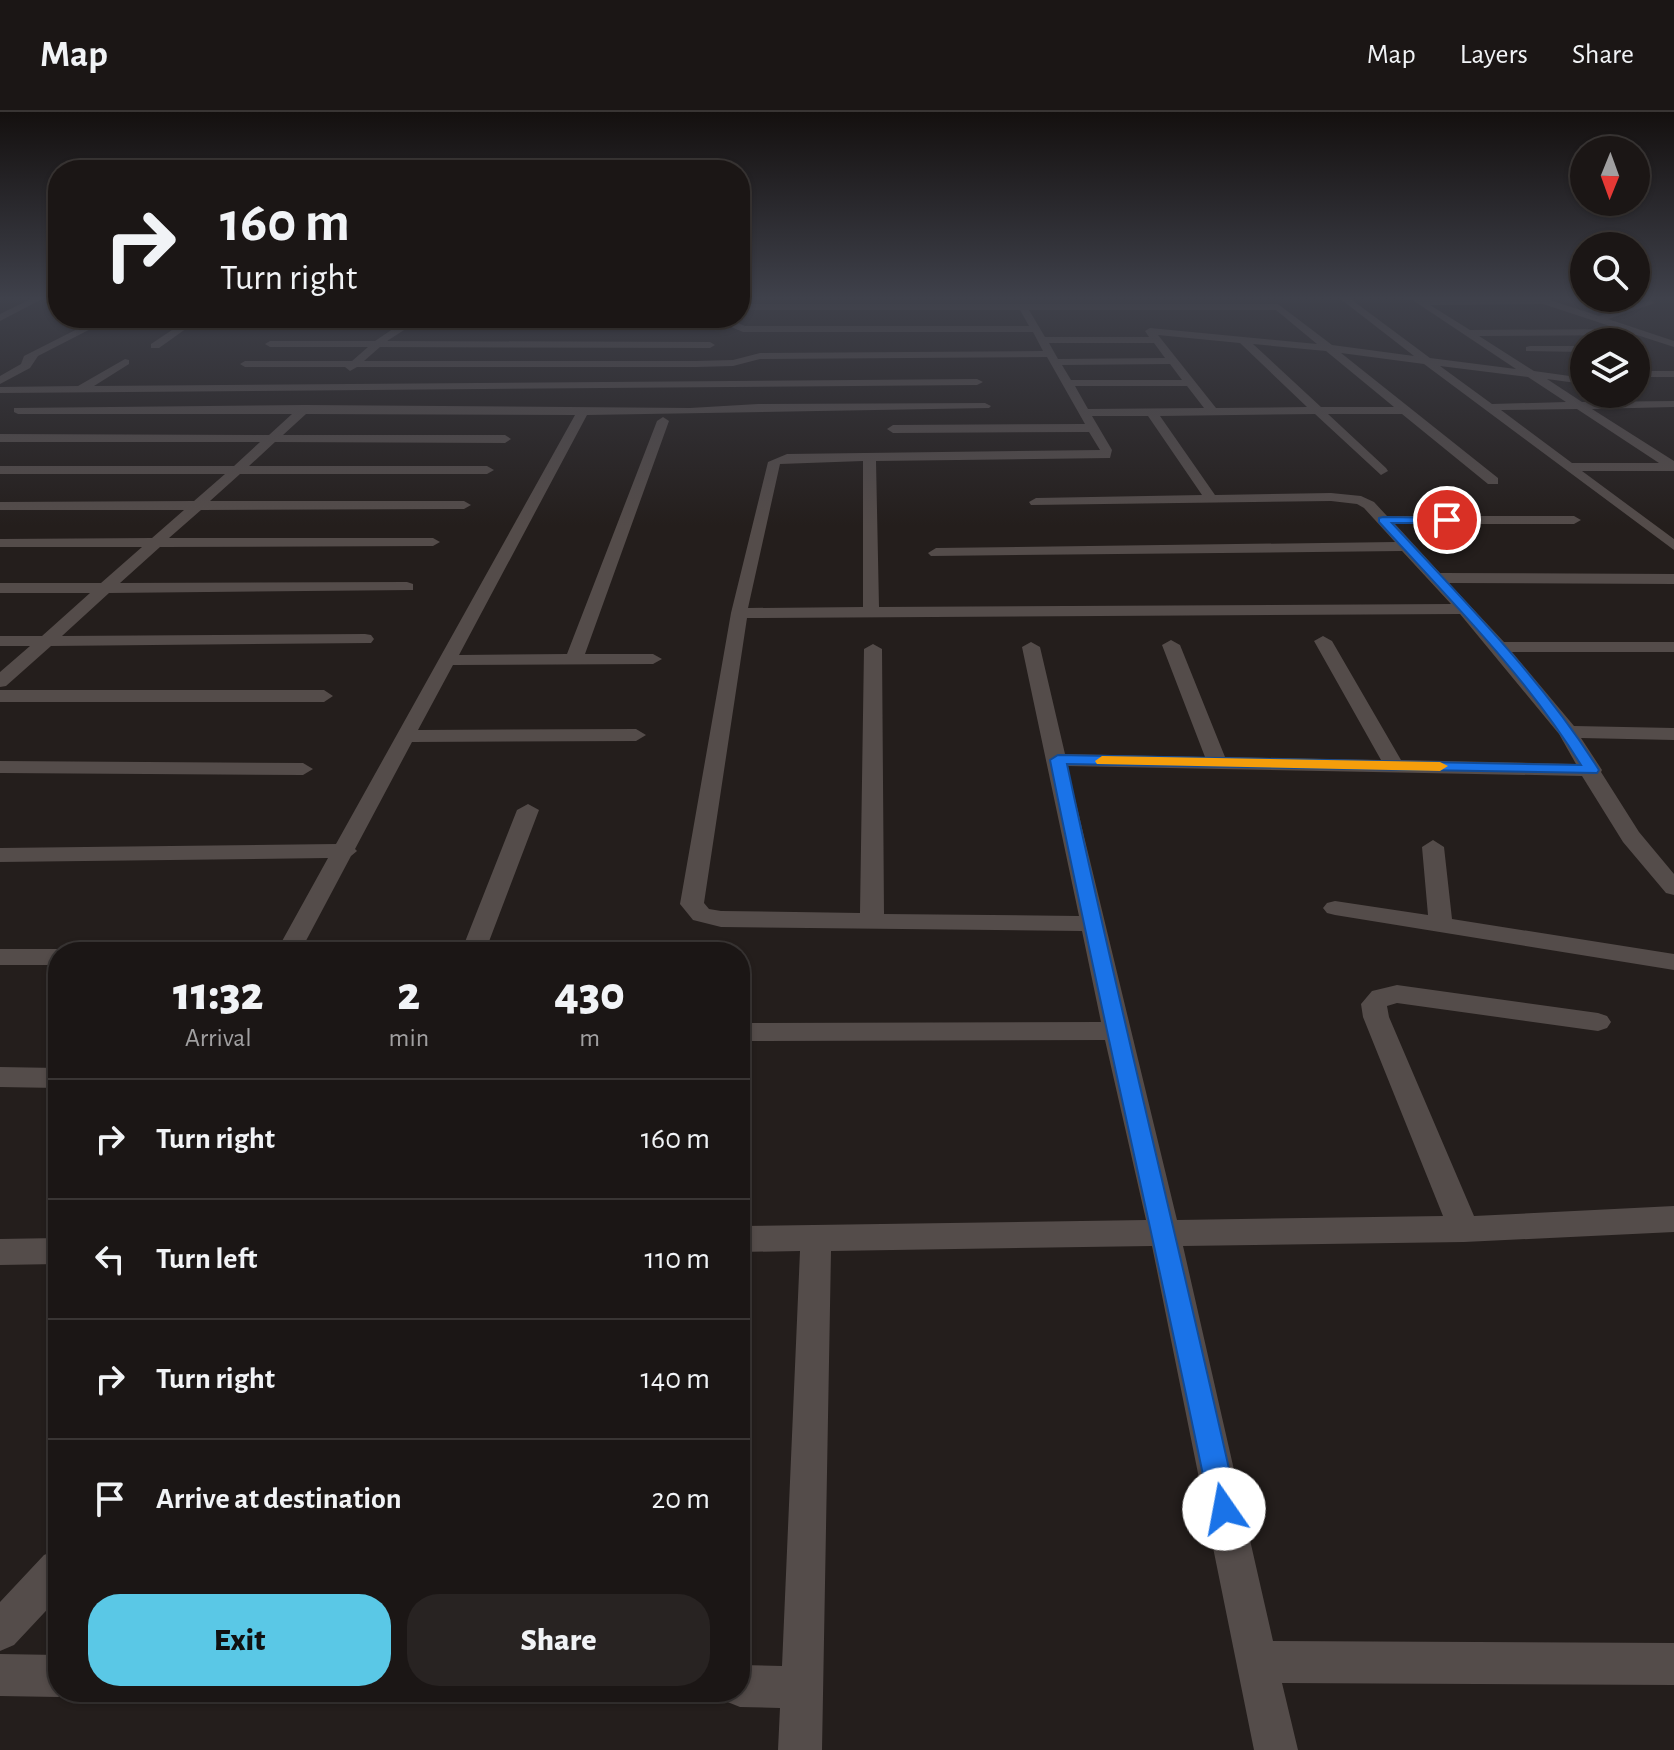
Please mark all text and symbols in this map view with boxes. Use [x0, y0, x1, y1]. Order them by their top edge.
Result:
text: Map [40, 36, 108, 74]
text: Map [1367, 41, 1416, 69]
text: Layers [1460, 41, 1528, 69]
text: Share [1572, 41, 1634, 69]
north arrow [1570, 136, 1650, 216]
map controls [1570, 136, 1650, 408]
icon: right [88, 192, 192, 296]
text: 160 m [220, 195, 350, 251]
button: search [1570, 232, 1650, 312]
text: Turn right [220, 260, 357, 296]
button: layers [1570, 328, 1650, 408]
pin [1413, 486, 1481, 554]
icon: arrive [1425, 498, 1469, 542]
text: 11:32 [173, 971, 264, 1019]
text: 2 [397, 971, 420, 1019]
text: 430 [554, 971, 625, 1019]
text: Arrival [185, 1025, 252, 1051]
text: min [389, 1025, 429, 1051]
text: m [579, 1025, 600, 1051]
icon: right [88, 1117, 132, 1161]
text: Turn right [156, 1124, 275, 1154]
text: 160 m [641, 1124, 710, 1154]
icon: left [88, 1237, 132, 1281]
text: Turn left [156, 1244, 257, 1274]
text: 110 m [645, 1244, 710, 1274]
icon: right [88, 1357, 132, 1401]
text: Turn right [156, 1364, 275, 1394]
text: 140 m [640, 1364, 710, 1394]
position arrow [1182, 1467, 1266, 1551]
icon: arrive [88, 1477, 132, 1521]
text: Arrive at destination [156, 1484, 402, 1514]
text: 20 m [652, 1484, 710, 1514]
button: Exit [88, 1594, 391, 1686]
button: Share [407, 1594, 710, 1686]

